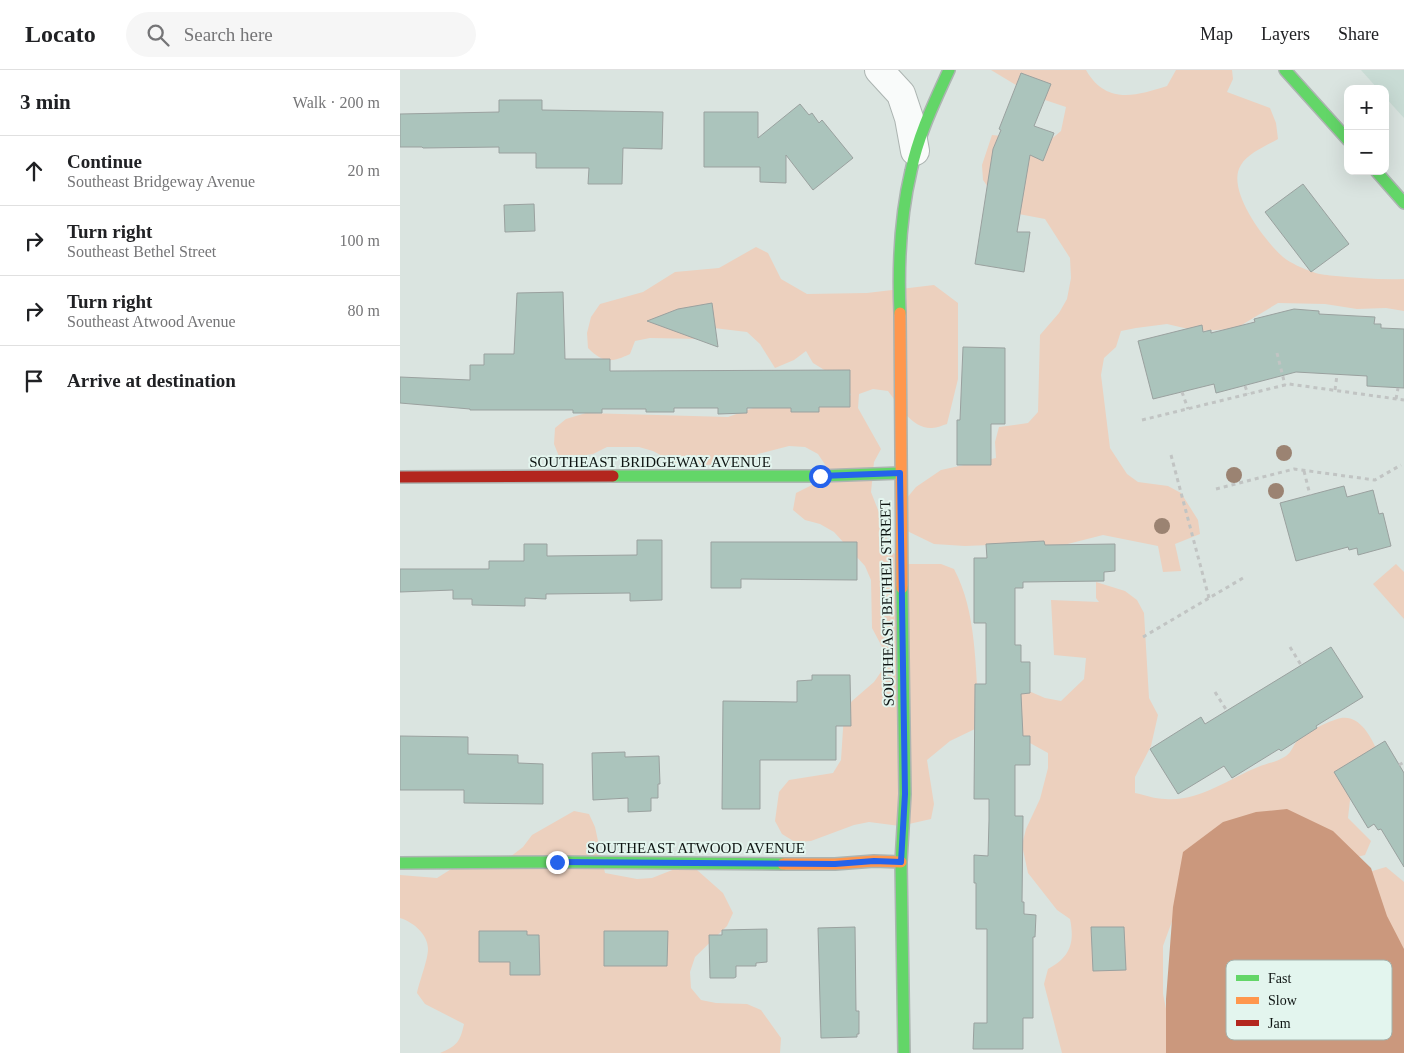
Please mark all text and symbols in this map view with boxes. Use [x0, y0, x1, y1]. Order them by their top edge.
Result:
search box [126, 12, 476, 57]
text: Locato [25, 21, 96, 47]
icon: search [144, 21, 172, 49]
text: Search here [184, 24, 273, 45]
text: Map [1200, 24, 1233, 44]
text: Layers [1261, 24, 1310, 44]
text: Share [1338, 24, 1379, 44]
map controls [1344, 85, 1389, 175]
button: + [1344, 85, 1389, 130]
text: 3 min [20, 90, 71, 114]
text: Walk · 200 m [293, 94, 380, 111]
button: − [1344, 130, 1389, 175]
text: Continue [67, 151, 142, 172]
icon: ahead [20, 157, 48, 185]
text: 20 m [348, 162, 380, 179]
text: Southeast Bridgeway Avenue [67, 173, 255, 190]
text: Turn right [67, 221, 152, 242]
icon: right [20, 227, 48, 255]
text: 100 m [340, 232, 380, 249]
text: Southeast Bethel Street [67, 243, 216, 260]
text: Turn right [67, 291, 152, 312]
icon: right [20, 297, 48, 325]
text: 80 m [348, 302, 380, 319]
text: Southeast Atwood Avenue [67, 313, 236, 330]
icon: arrive [20, 367, 48, 395]
text: Arrive at destination [67, 370, 236, 391]
street label: SOUTHEAST BRIDGEWAY AVENUE [529, 454, 771, 470]
route start [809, 465, 832, 488]
street label: SOUTHEAST BETHEL STREET [877, 500, 897, 706]
street label: SOUTHEAST ATWOOD AVENUE [587, 840, 805, 856]
route end [546, 851, 569, 874]
legend [1226, 960, 1392, 1040]
text: Fast [1268, 971, 1291, 986]
text: Slow [1268, 993, 1298, 1008]
text: Jam [1268, 1016, 1291, 1031]

